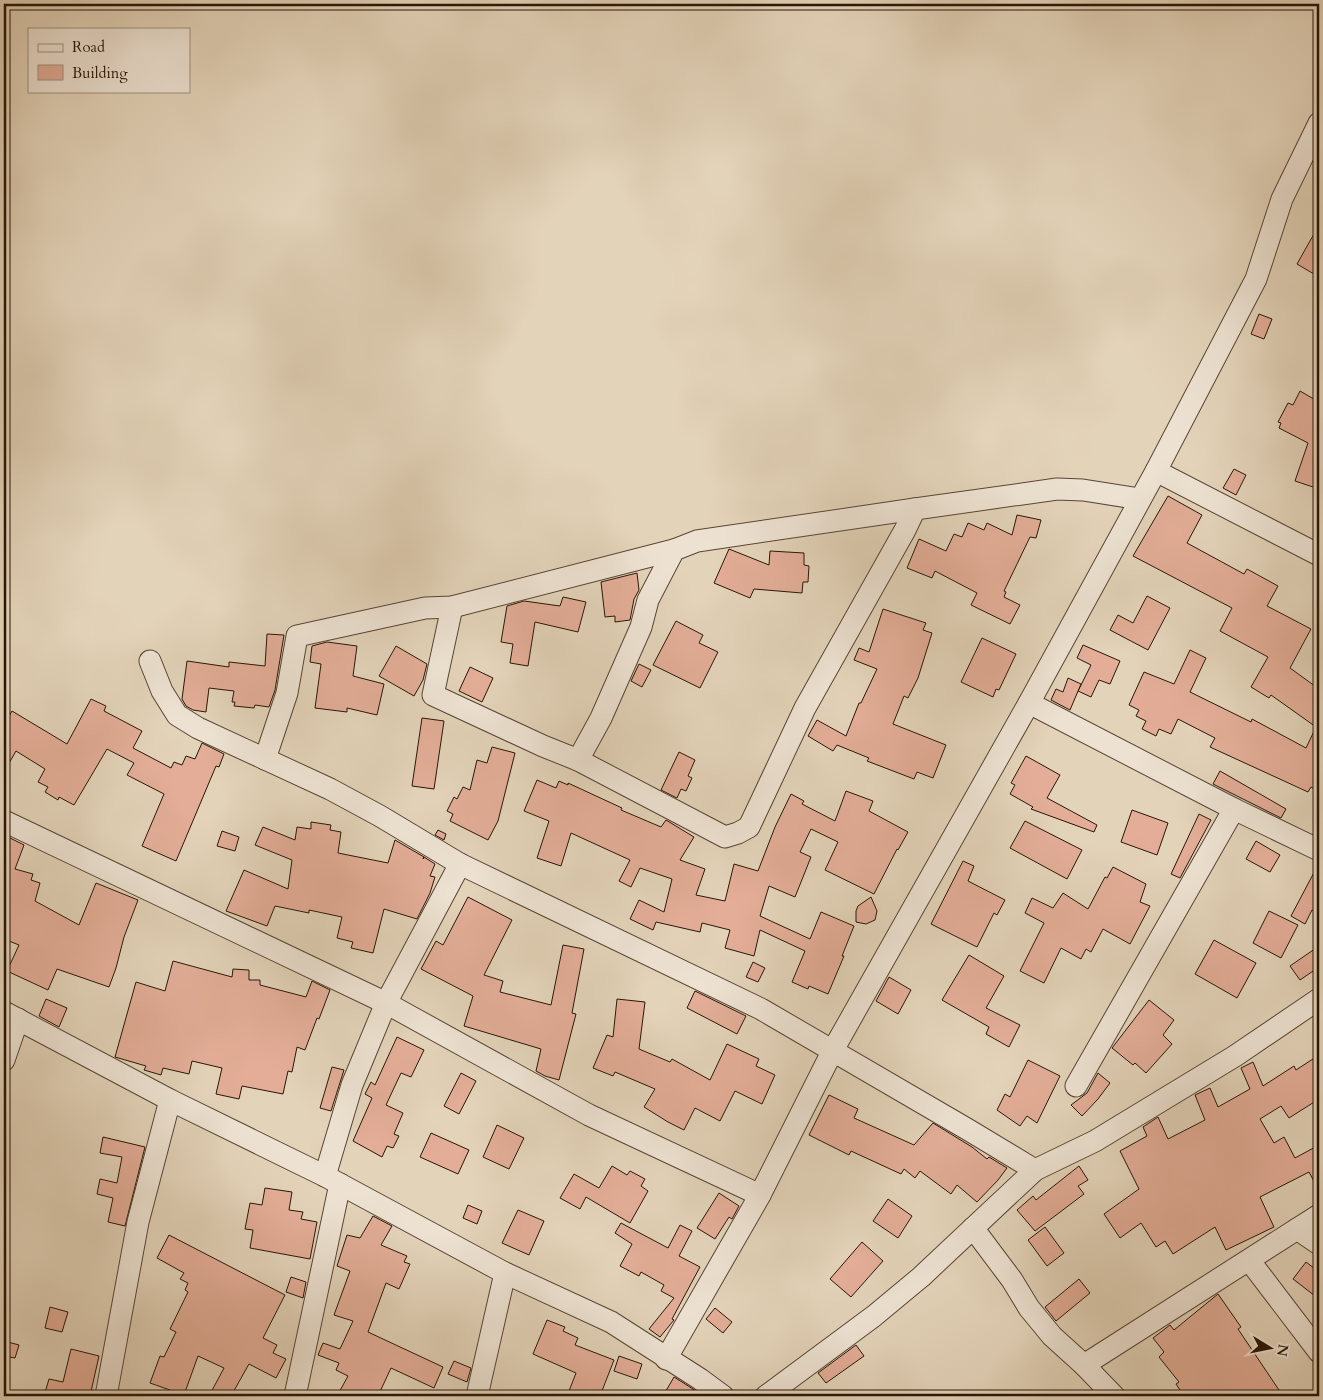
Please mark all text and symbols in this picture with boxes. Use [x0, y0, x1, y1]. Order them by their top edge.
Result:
legend [28, 28, 190, 92]
text: Road [72, 37, 105, 57]
text: Building [72, 63, 128, 83]
north arrow [1246, 1322, 1296, 1372]
text: N [1272, 1343, 1293, 1358]

